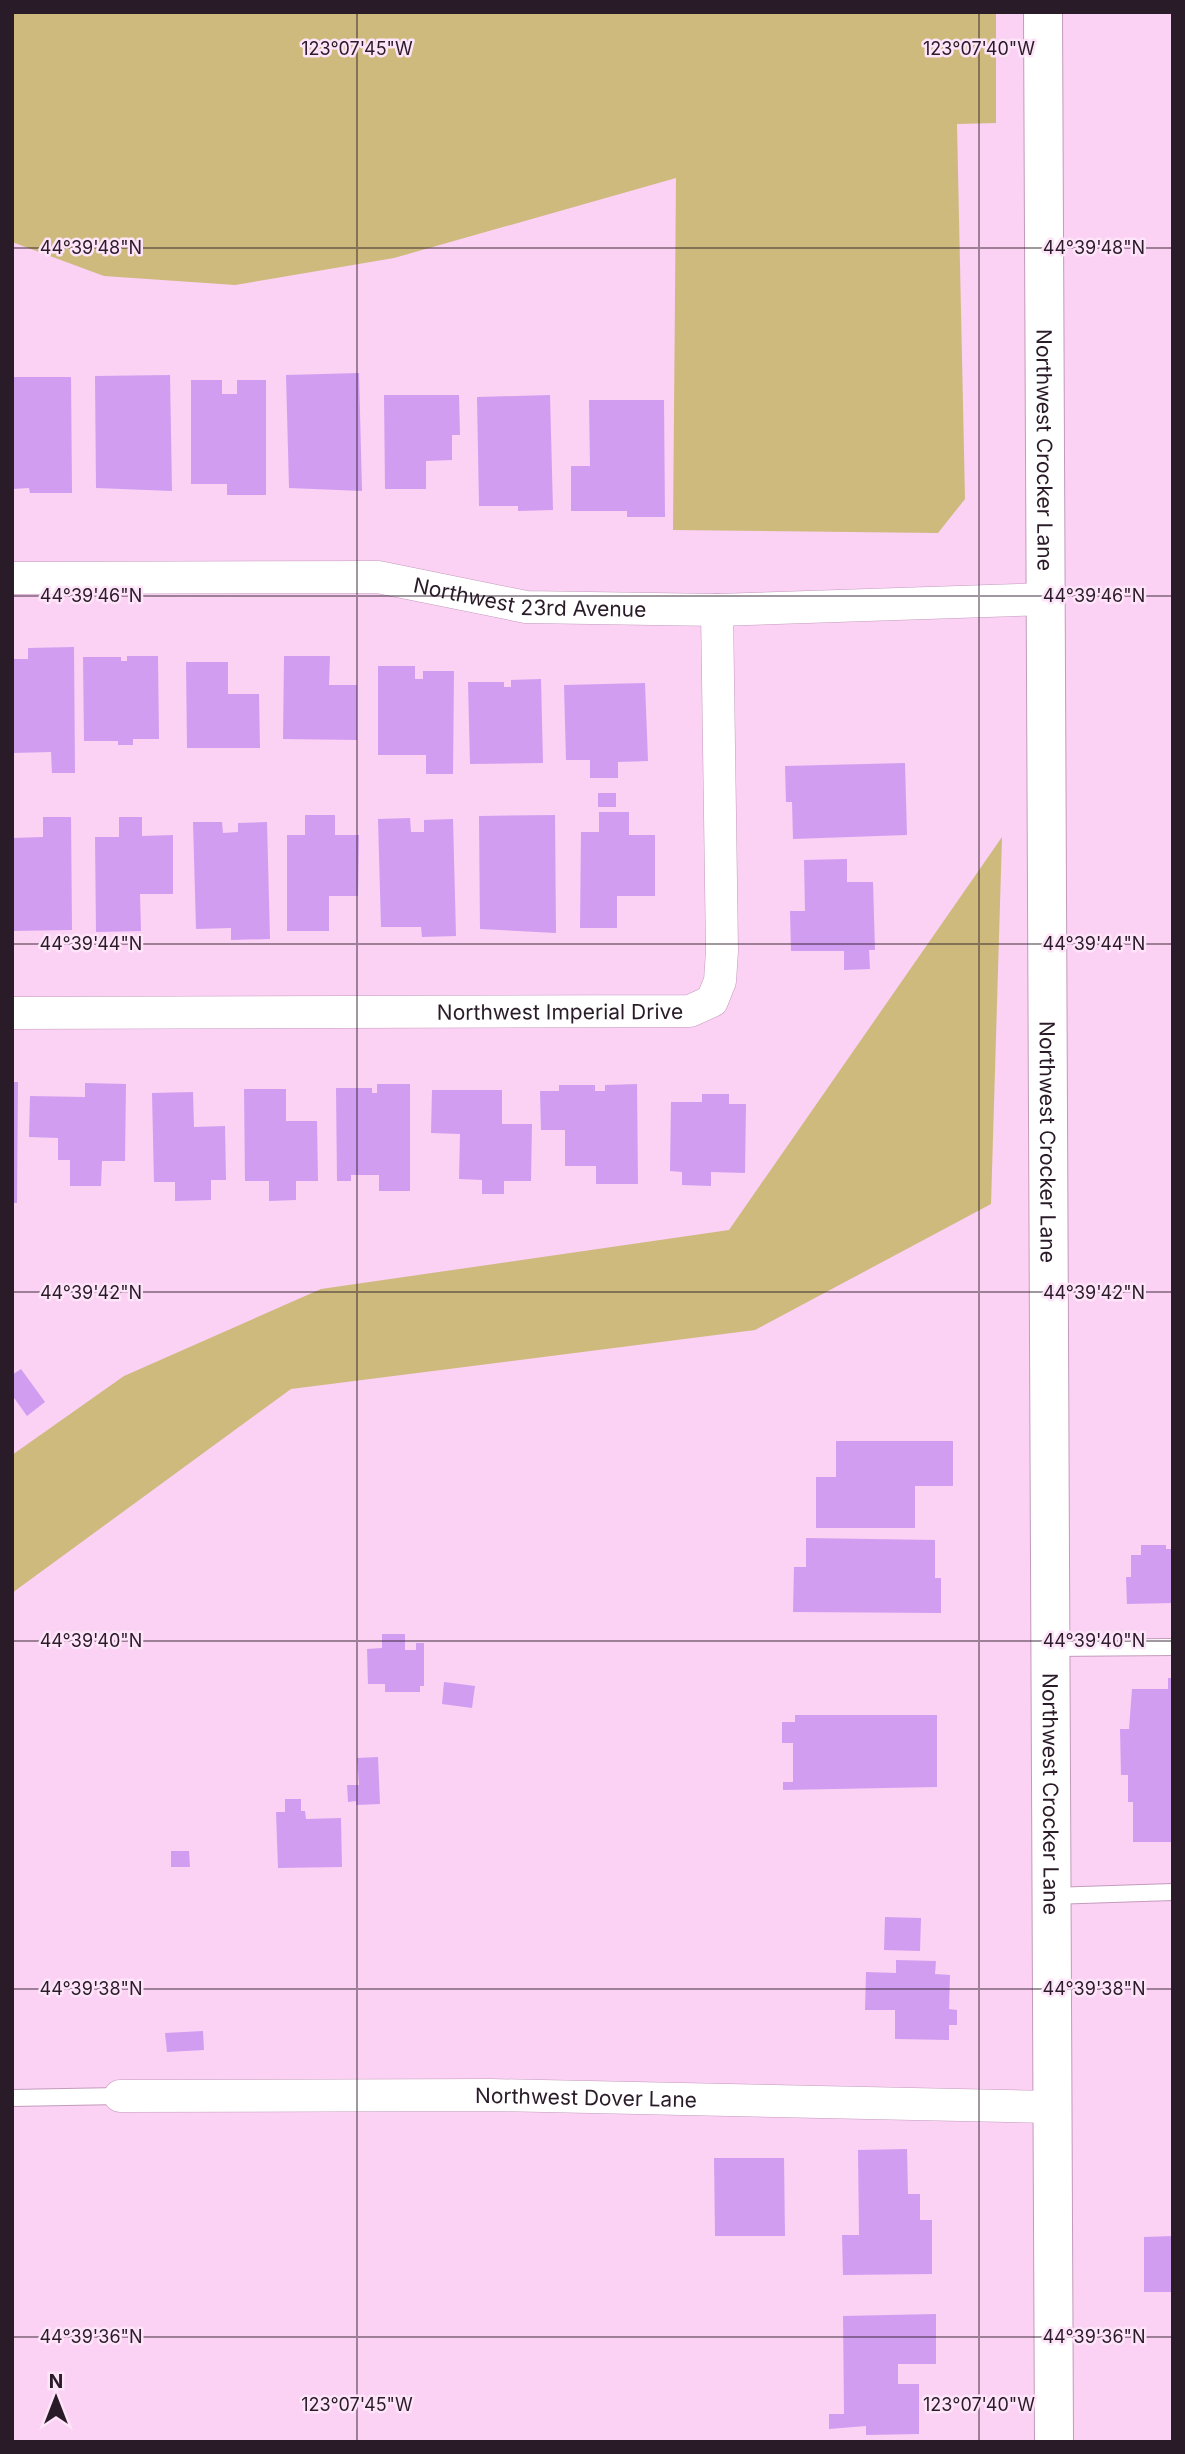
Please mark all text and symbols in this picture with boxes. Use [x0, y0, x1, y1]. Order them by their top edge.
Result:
text: 123°07'45"W [301, 38, 413, 59]
text: 123°07'40"W [923, 38, 1035, 59]
text: 44°39'48"N [40, 237, 142, 258]
text: 44°39'48"N [1043, 237, 1145, 258]
street label: Northwest Crocker Lane [1032, 329, 1058, 571]
street label: Northwest 23rd Avenue [411, 572, 647, 621]
text: 44°39'46"N [40, 585, 142, 606]
text: 44°39'46"N [1043, 585, 1145, 606]
text: 44°39'44"N [40, 933, 142, 954]
text: 44°39'44"N [1043, 933, 1145, 954]
street label: Northwest Imperial Drive [437, 999, 683, 1024]
street label: Northwest Crocker Lane [1035, 1021, 1061, 1263]
text: 44°39'42"N [40, 1282, 142, 1303]
text: 44°39'42"N [1043, 1282, 1145, 1303]
text: 44°39'40"N [40, 1630, 142, 1651]
text: 44°39'40"N [1043, 1630, 1145, 1651]
street label: Northwest Crocker Lane [1038, 1673, 1064, 1915]
text: 44°39'38"N [40, 1978, 142, 1999]
text: 44°39'38"N [1043, 1978, 1145, 1999]
street label: Northwest Dover Lane [475, 2082, 697, 2112]
text: 44°39'36"N [39, 2326, 143, 2347]
text: 44°39'36"N [1042, 2326, 1146, 2347]
north arrow [21, 2363, 91, 2433]
text: N [49, 2370, 63, 2393]
text: 123°07'45"W [301, 2394, 413, 2415]
text: 123°07'40"W [923, 2394, 1035, 2415]

